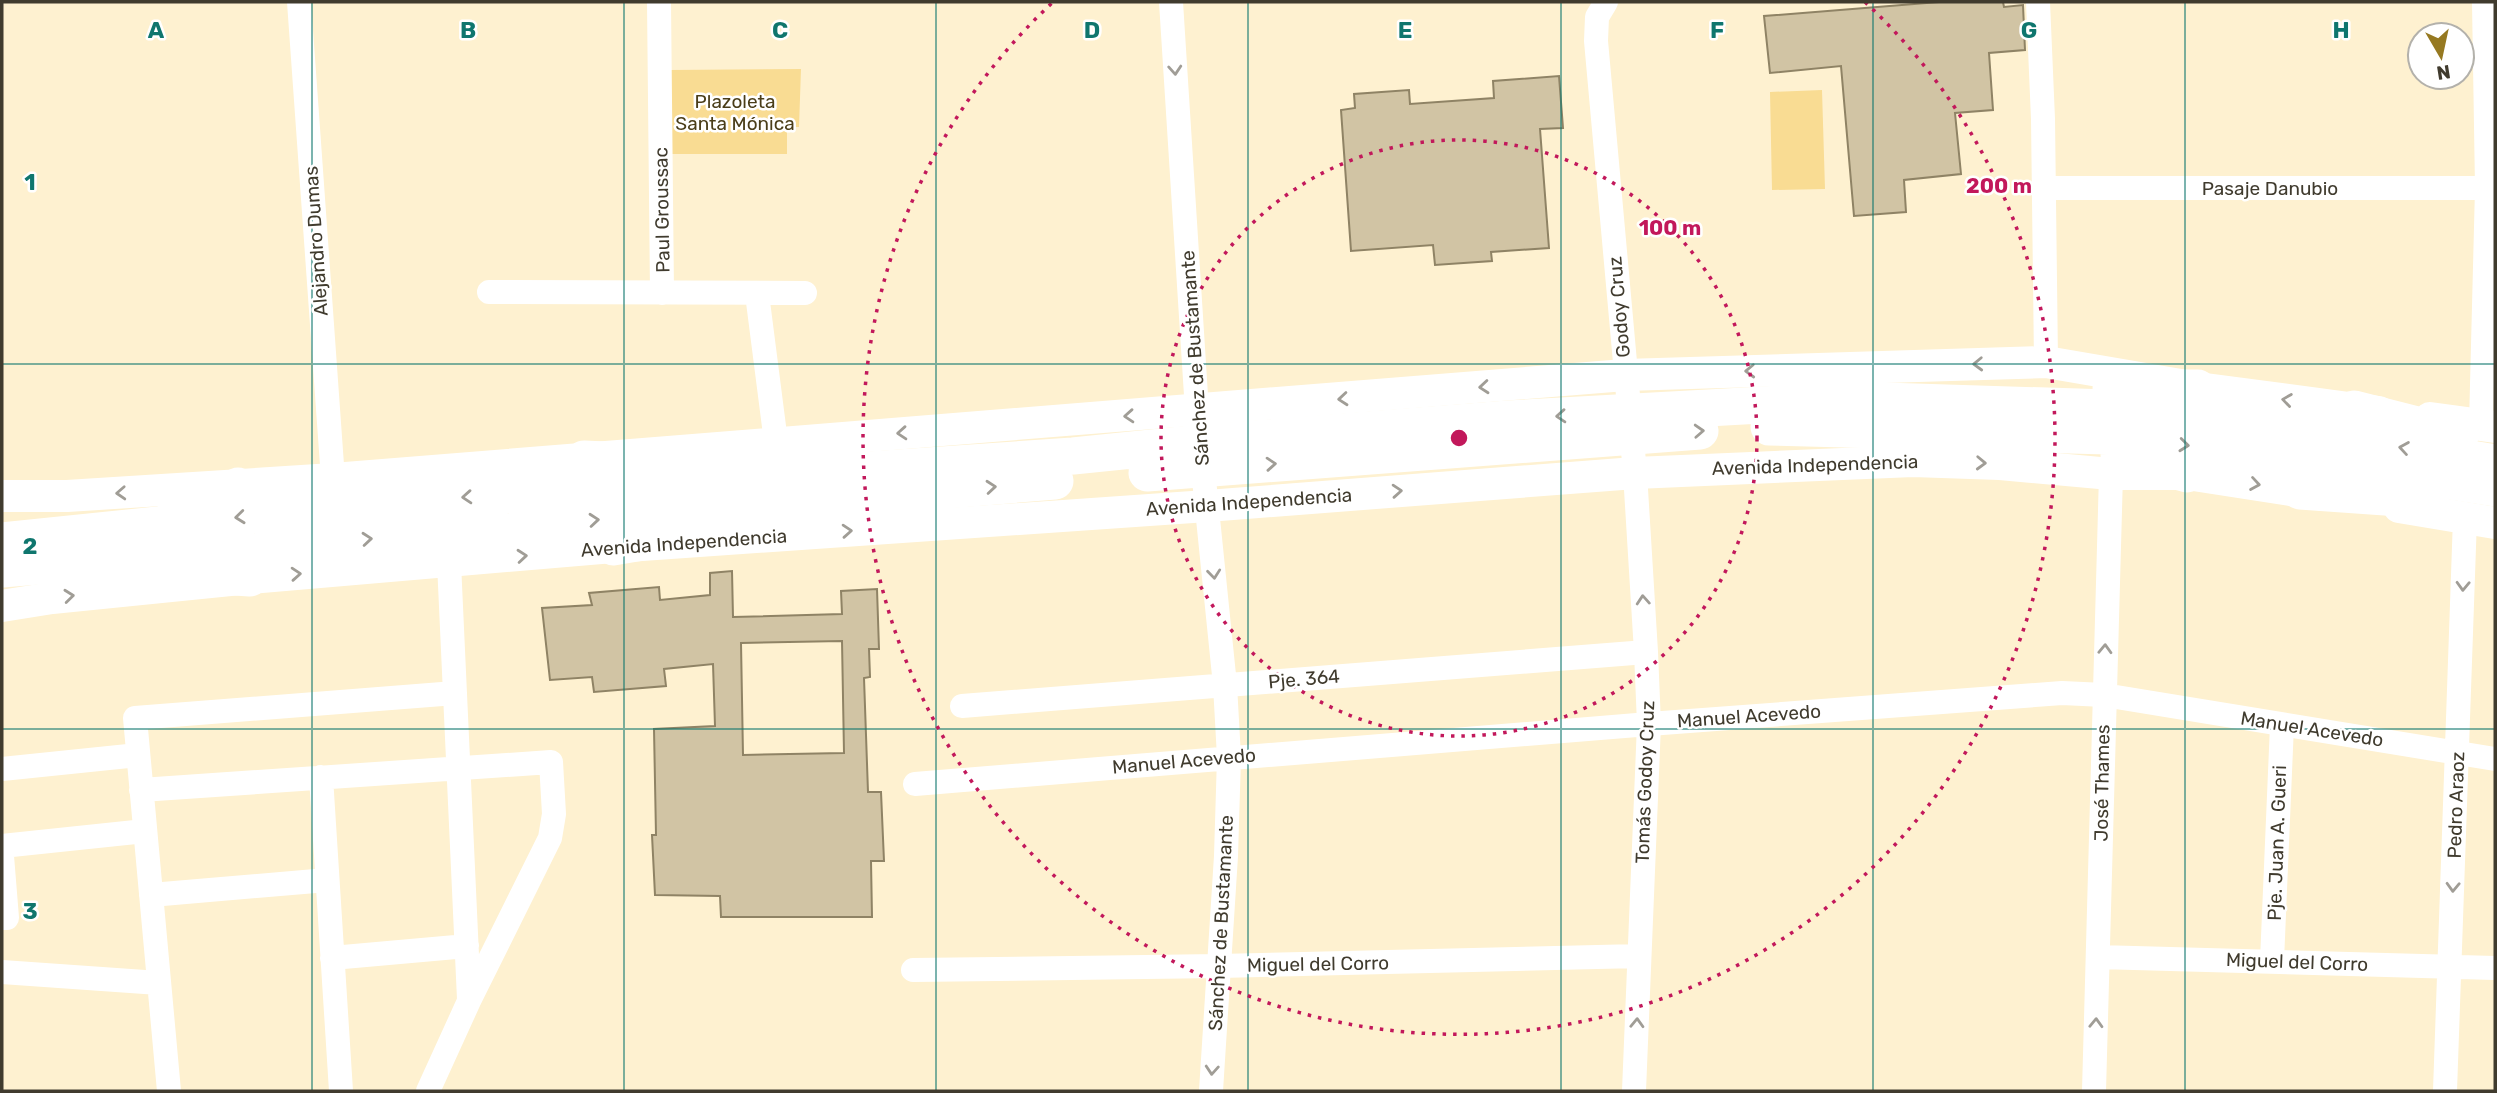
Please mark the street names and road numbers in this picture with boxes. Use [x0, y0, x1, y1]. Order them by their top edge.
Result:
street label: Paul Groussac [649, 147, 675, 273]
street label: Alejandro Dumas [299, 165, 333, 317]
street label: Pasaje Danubio [2202, 177, 2338, 200]
street label: Sánchez de Bustamante [1176, 249, 1214, 467]
street label: Godoy Cruz [1603, 256, 1635, 358]
street label: Avenida Independencia [1711, 450, 1919, 480]
street label: Avenida Independencia [1145, 483, 1353, 521]
street label: Avenida Independencia [580, 524, 788, 562]
street label: Pje. 364 [1267, 664, 1341, 694]
street label: Manuel Acevedo [1676, 699, 1822, 733]
street label: Tomás Godoy Cruz [1631, 700, 1659, 864]
street label: Manuel Acevedo [2239, 706, 2385, 752]
street label: José Thames [2089, 724, 2115, 842]
street label: Manuel Acevedo [1111, 743, 1257, 779]
street label: Pedro Araoz [2443, 751, 2469, 859]
street label: Pje. Juan A. Gueri [2263, 765, 2291, 921]
street label: Sánchez de Bustamante [1204, 815, 1238, 1031]
street label: Miguel del Corro [2225, 948, 2369, 976]
street label: Miguel del Corro [1247, 951, 1389, 977]

